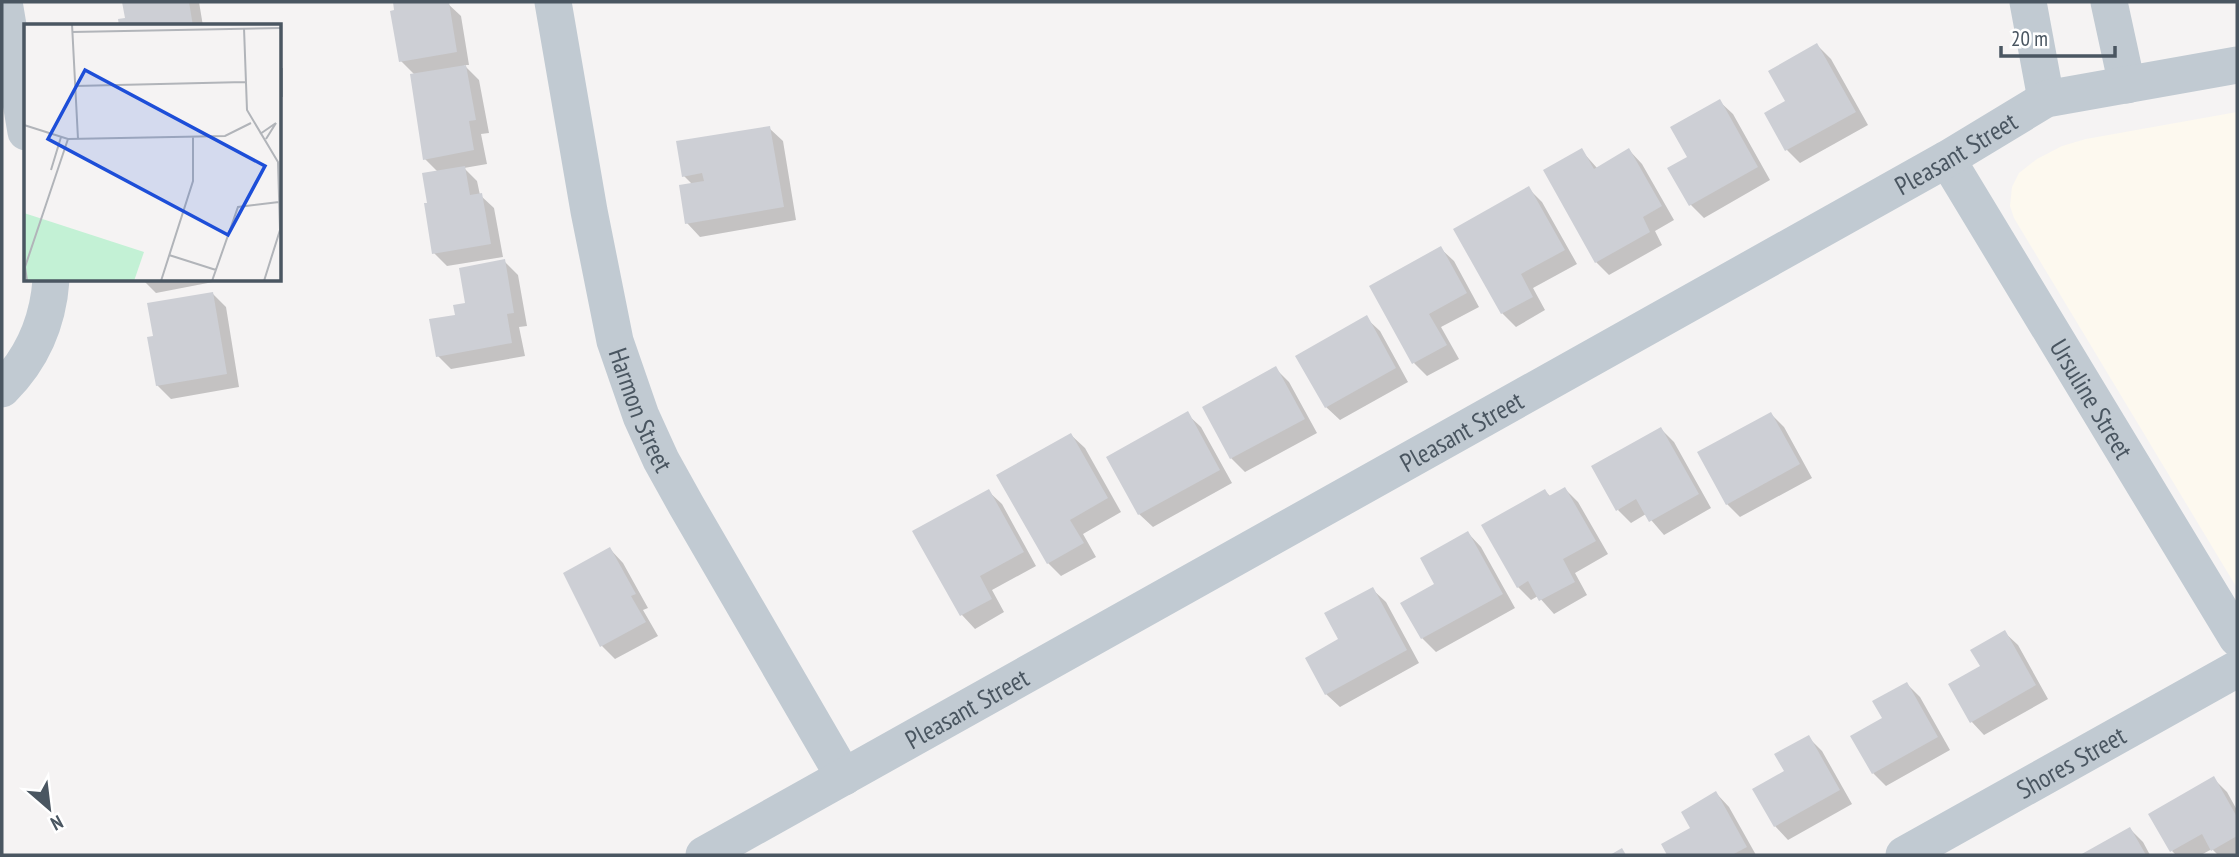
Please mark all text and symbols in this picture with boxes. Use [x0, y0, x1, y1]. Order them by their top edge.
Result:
scale bar [2001, 14, 2115, 58]
inset map [24, 24, 282, 282]
text: 20 m [2011, 25, 2048, 52]
street label: Pleasant Street [1889, 104, 2023, 202]
street label: Ursuline Street [2043, 333, 2141, 464]
street label: Harmon Street [602, 343, 681, 478]
street label: Pleasant Street [1394, 383, 1529, 479]
street label: Pleasant Street [899, 660, 1034, 756]
street label: Shores Street [2010, 718, 2131, 805]
north arrow [14, 773, 84, 843]
text: N [47, 810, 67, 836]

